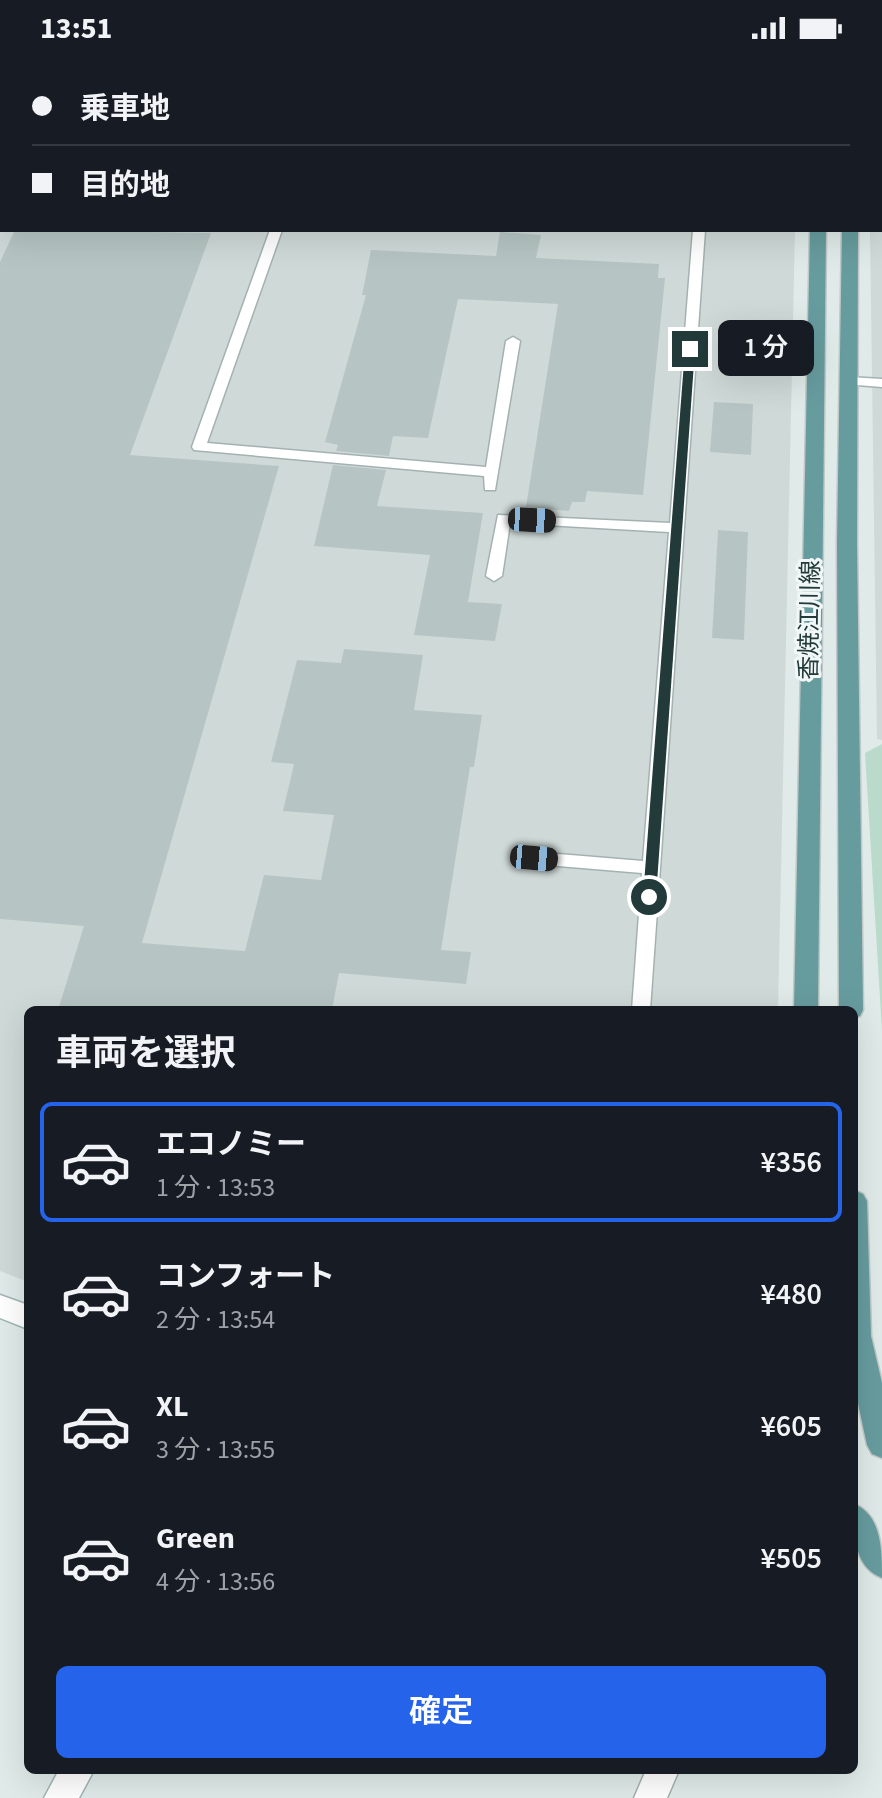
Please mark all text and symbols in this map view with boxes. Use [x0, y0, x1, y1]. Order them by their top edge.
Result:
text: 13:51 [40, 7, 112, 50]
text: 乗車地 [80, 87, 170, 130]
text: 目的地 [80, 164, 170, 207]
callout: 1 分 [718, 321, 814, 377]
text: 1 分 [744, 329, 788, 366]
route end [672, 331, 708, 367]
car [507, 507, 557, 533]
street label: 香焼江川線 [791, 560, 829, 680]
car [509, 844, 559, 872]
route start [631, 879, 667, 915]
text: 車両を選択 [56, 1028, 236, 1079]
text: エコノミー [156, 1123, 306, 1166]
icon: car [60, 1126, 132, 1198]
text: ¥356 [760, 1141, 822, 1184]
text: 1 分 · 13:53 [156, 1169, 275, 1206]
text: コンフォート [156, 1255, 335, 1298]
icon: car [60, 1258, 132, 1330]
text: ¥480 [760, 1273, 822, 1316]
text: 2 分 · 13:54 [156, 1301, 275, 1338]
text: XL [156, 1385, 189, 1428]
icon: car [60, 1390, 132, 1462]
text: ¥605 [760, 1405, 822, 1448]
text: 3 分 · 13:55 [156, 1431, 275, 1468]
text: Green [156, 1517, 235, 1560]
icon: car [60, 1522, 132, 1594]
text: ¥505 [760, 1537, 822, 1580]
text: 4 分 · 13:56 [156, 1563, 275, 1600]
button: 確定 [56, 1666, 826, 1758]

